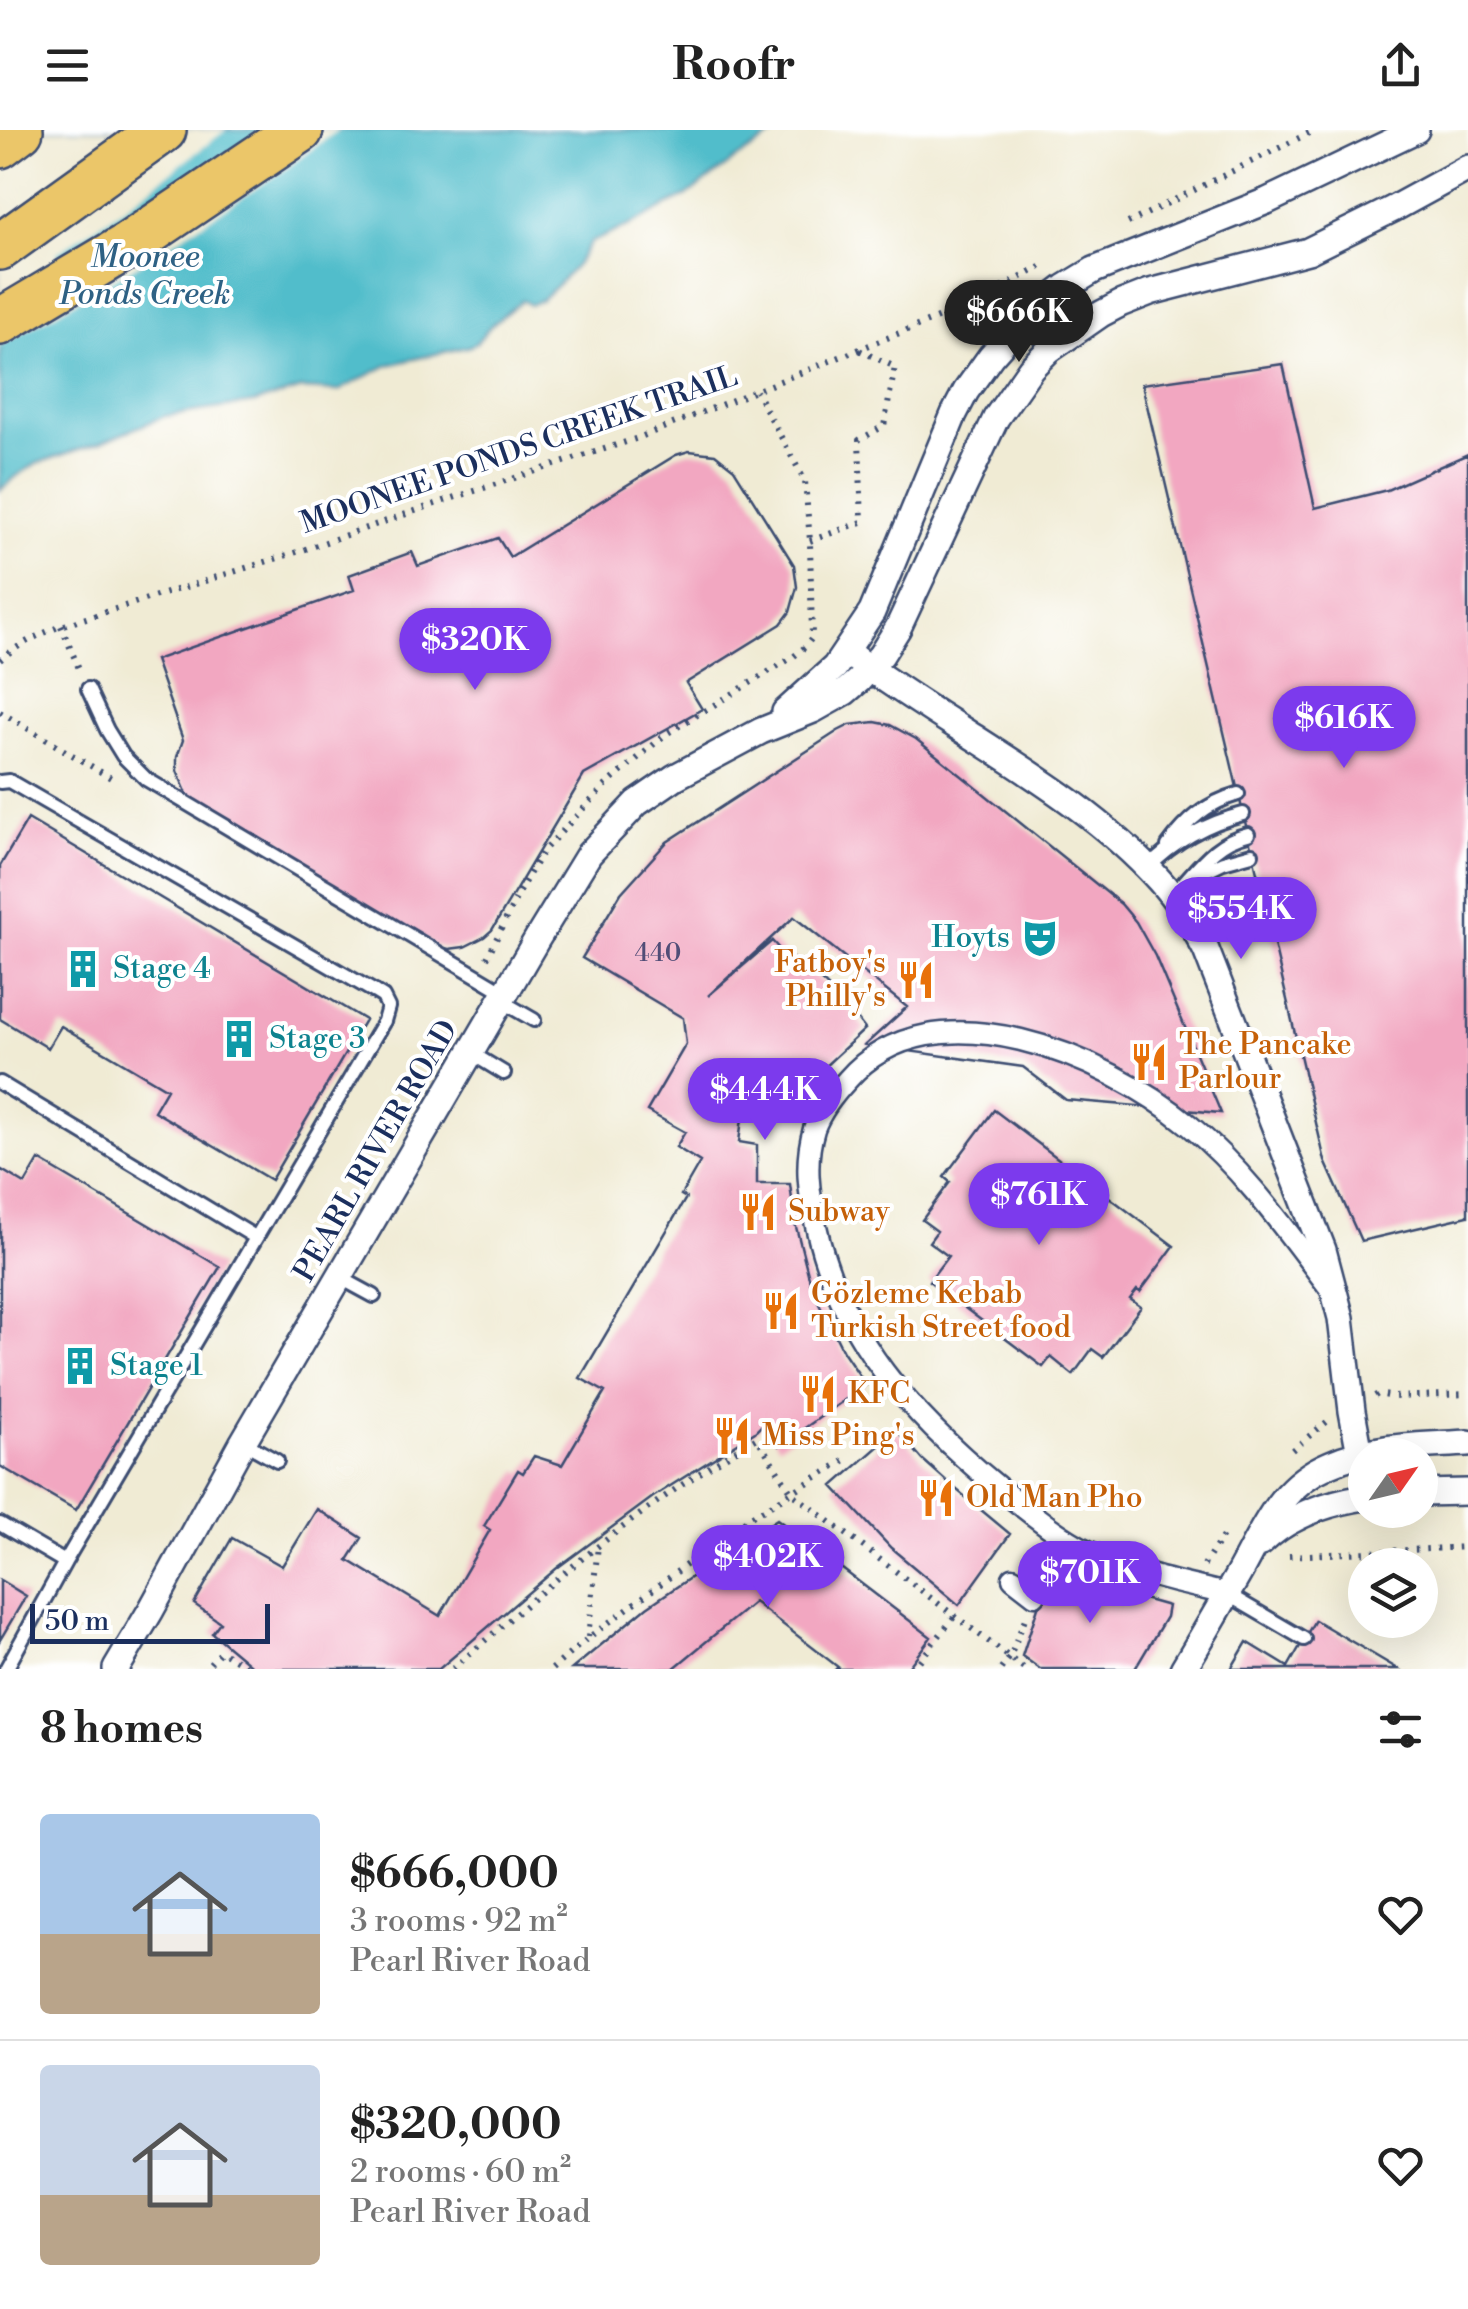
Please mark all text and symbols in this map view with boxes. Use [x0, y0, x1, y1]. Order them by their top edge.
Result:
text: Roofr [672, 37, 796, 94]
icon: menu [40, 38, 95, 93]
icon: share [1373, 38, 1428, 93]
water label: Moonee Ponds Creek [59, 237, 230, 314]
pin: $666K [949, 280, 1089, 365]
text: $666K [966, 292, 1072, 332]
street label: MOONEE PONDS CREEK TRAIL [296, 357, 742, 543]
pin: $320K [405, 608, 545, 693]
text: $320K [421, 620, 529, 660]
pin: $616K [1274, 686, 1414, 771]
text: $616K [1295, 698, 1393, 738]
pin: $554K [1171, 877, 1311, 962]
text: $554K [1188, 889, 1294, 929]
theatre icon: Hoyts [1019, 917, 1061, 959]
place label: Hoyts [931, 919, 1010, 957]
house number: 440 [635, 938, 681, 969]
place label: Fatboy's Philly's [774, 944, 886, 1016]
building icon: Stage 4 [62, 948, 104, 990]
place label: Stage 4 [113, 950, 211, 988]
restaurant icon: Fatboy's Philly's [895, 959, 937, 1001]
street label: PEARL RIVER ROAD [286, 1013, 466, 1289]
building icon: Stage 3 [218, 1018, 260, 1060]
place label: Stage 3 [269, 1020, 366, 1058]
place label: The Pancake Parlour [1179, 1026, 1352, 1098]
restaurant icon: The Pancake Parlour [1128, 1041, 1170, 1083]
pin: $444K [695, 1058, 835, 1143]
text: $444K [710, 1070, 820, 1110]
pin: $761K [969, 1163, 1109, 1248]
text: $761K [990, 1175, 1088, 1215]
restaurant icon: Subway [737, 1191, 779, 1233]
place label: Subway [788, 1193, 890, 1231]
place label: Gözleme Kebab Turkish Street food [811, 1275, 1071, 1347]
restaurant icon: Gözleme Kebab Turkish Street food [760, 1290, 802, 1332]
building icon: Stage 1 [59, 1345, 101, 1387]
place label: Stage 1 [110, 1347, 203, 1385]
restaurant icon: KFC [797, 1373, 839, 1415]
place label: KFC [848, 1375, 910, 1413]
restaurant icon: Miss Ping's [711, 1415, 753, 1457]
place label: Miss Ping's [762, 1417, 915, 1455]
north arrow [1348, 1438, 1438, 1528]
map controls [1348, 1438, 1438, 1638]
restaurant icon: Old Man Pho [915, 1477, 957, 1519]
place label: Old Man Pho [966, 1479, 1143, 1517]
pin: $402K [698, 1525, 838, 1610]
text: $402K [713, 1537, 823, 1577]
pin: $701K [1020, 1541, 1160, 1626]
button: layers [1348, 1548, 1438, 1638]
text: $701K [1040, 1553, 1140, 1593]
scale bar [30, 1599, 270, 1644]
text: 50 m [45, 1604, 109, 1639]
icon: filters [1373, 1702, 1428, 1757]
text: 8 homes [40, 1703, 203, 1756]
text: $666,000 [350, 1848, 559, 1901]
icon: home [120, 1854, 240, 1974]
icon: heart [1373, 1887, 1428, 1942]
text: 3 rooms · 92 m² [350, 1901, 568, 1941]
text: Pearl River Road [350, 1941, 590, 1981]
text: $320,000 [350, 2099, 562, 2152]
icon: home [120, 2105, 240, 2225]
icon: heart [1373, 2138, 1428, 2193]
text: 2 rooms · 60 m² [350, 2152, 571, 2192]
text: Pearl River Road [350, 2192, 590, 2232]

